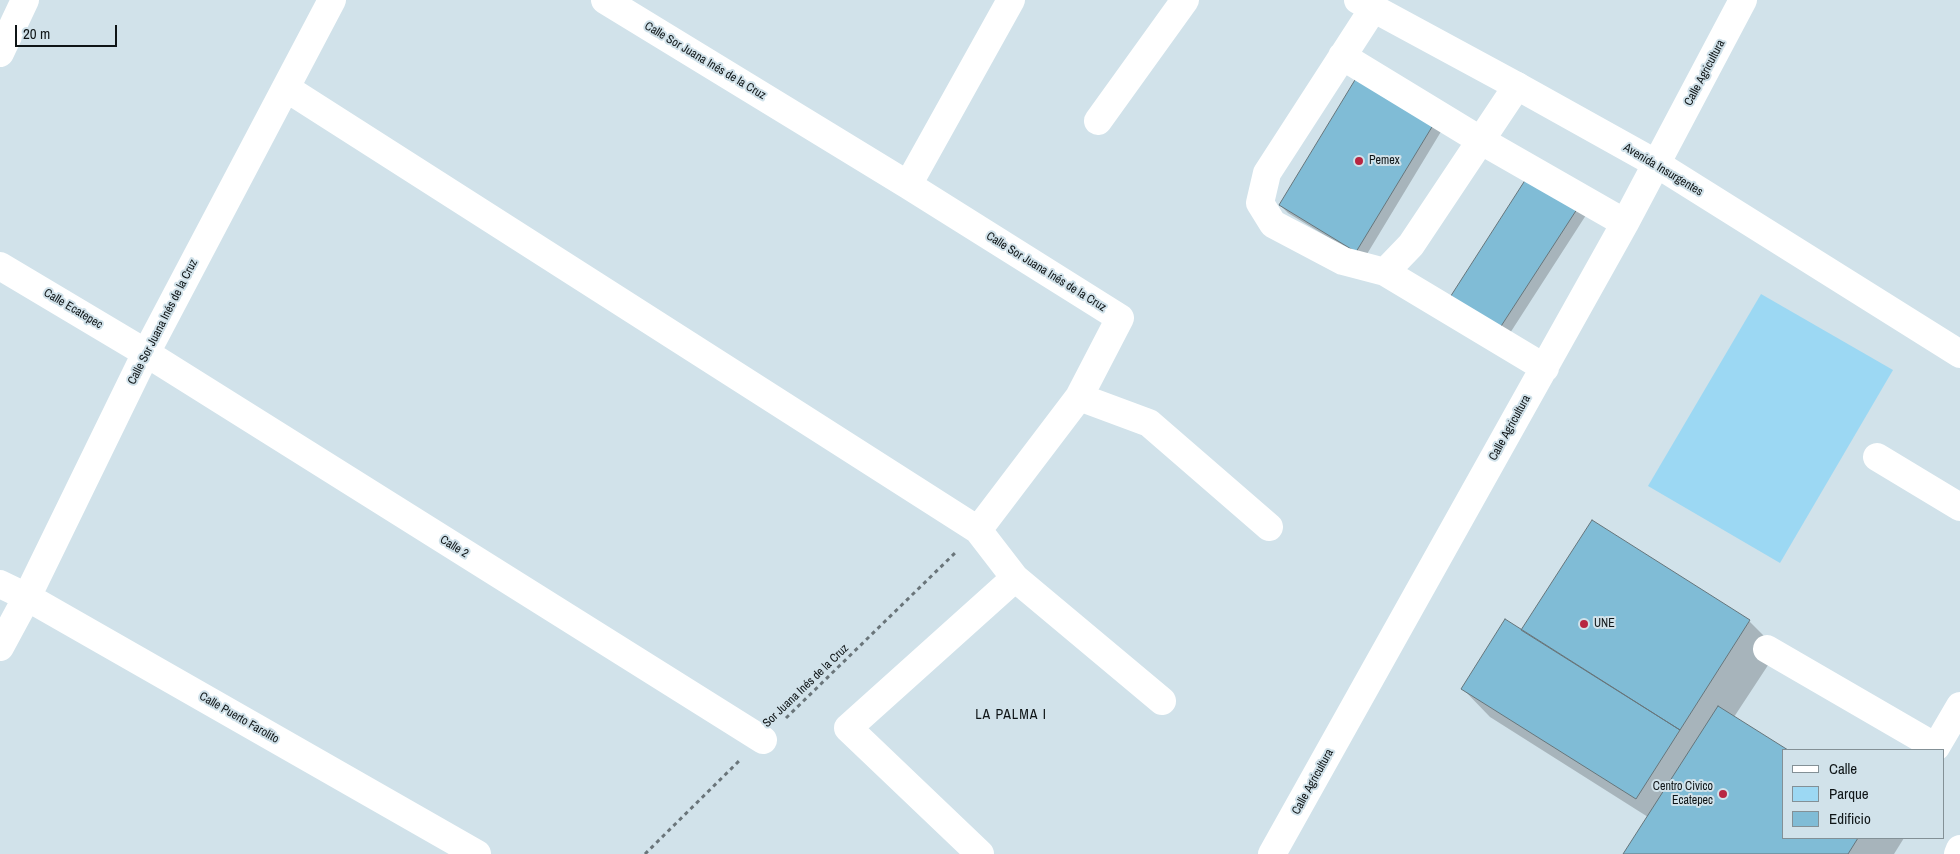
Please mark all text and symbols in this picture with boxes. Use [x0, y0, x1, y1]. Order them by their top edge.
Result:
scale bar [18, 15, 120, 47]
street label: Calle Sor Juana Inés de la Cruz [642, 19, 768, 103]
text: 20 m [23, 23, 50, 44]
street label: Calle Agricultura [1682, 38, 1728, 108]
street label: Avenida Insurgentes [1621, 141, 1705, 199]
place label: Pemex [1369, 154, 1400, 168]
marker: Pemex [1353, 155, 1365, 167]
street label: Calle Sor Juana Inés de la Cruz [983, 229, 1109, 315]
street label: Calle Sor Juana Inés de la Cruz [125, 257, 201, 387]
street label: Calle Ecatepec [41, 286, 105, 332]
street label: Calle Agricultura [1486, 393, 1534, 463]
street label: Calle 2 [437, 533, 471, 561]
place label: UNE [1594, 617, 1615, 631]
marker: UNE [1578, 618, 1590, 630]
street label: Sor Juana Inés de la Cruz [760, 641, 852, 731]
street label: Calle Puerto Farolito [197, 689, 281, 747]
district label: LA PALMA I [974, 707, 1048, 723]
street label: Calle Agricultura [1289, 747, 1337, 817]
legend [1782, 749, 1945, 839]
text: Calle [1829, 758, 1857, 779]
place label: Centro Civico Ecatepec [1653, 780, 1713, 808]
text: Parque [1829, 783, 1869, 804]
marker: Centro Civico Ecatepec [1717, 788, 1729, 800]
text: Edificio [1829, 808, 1871, 829]

